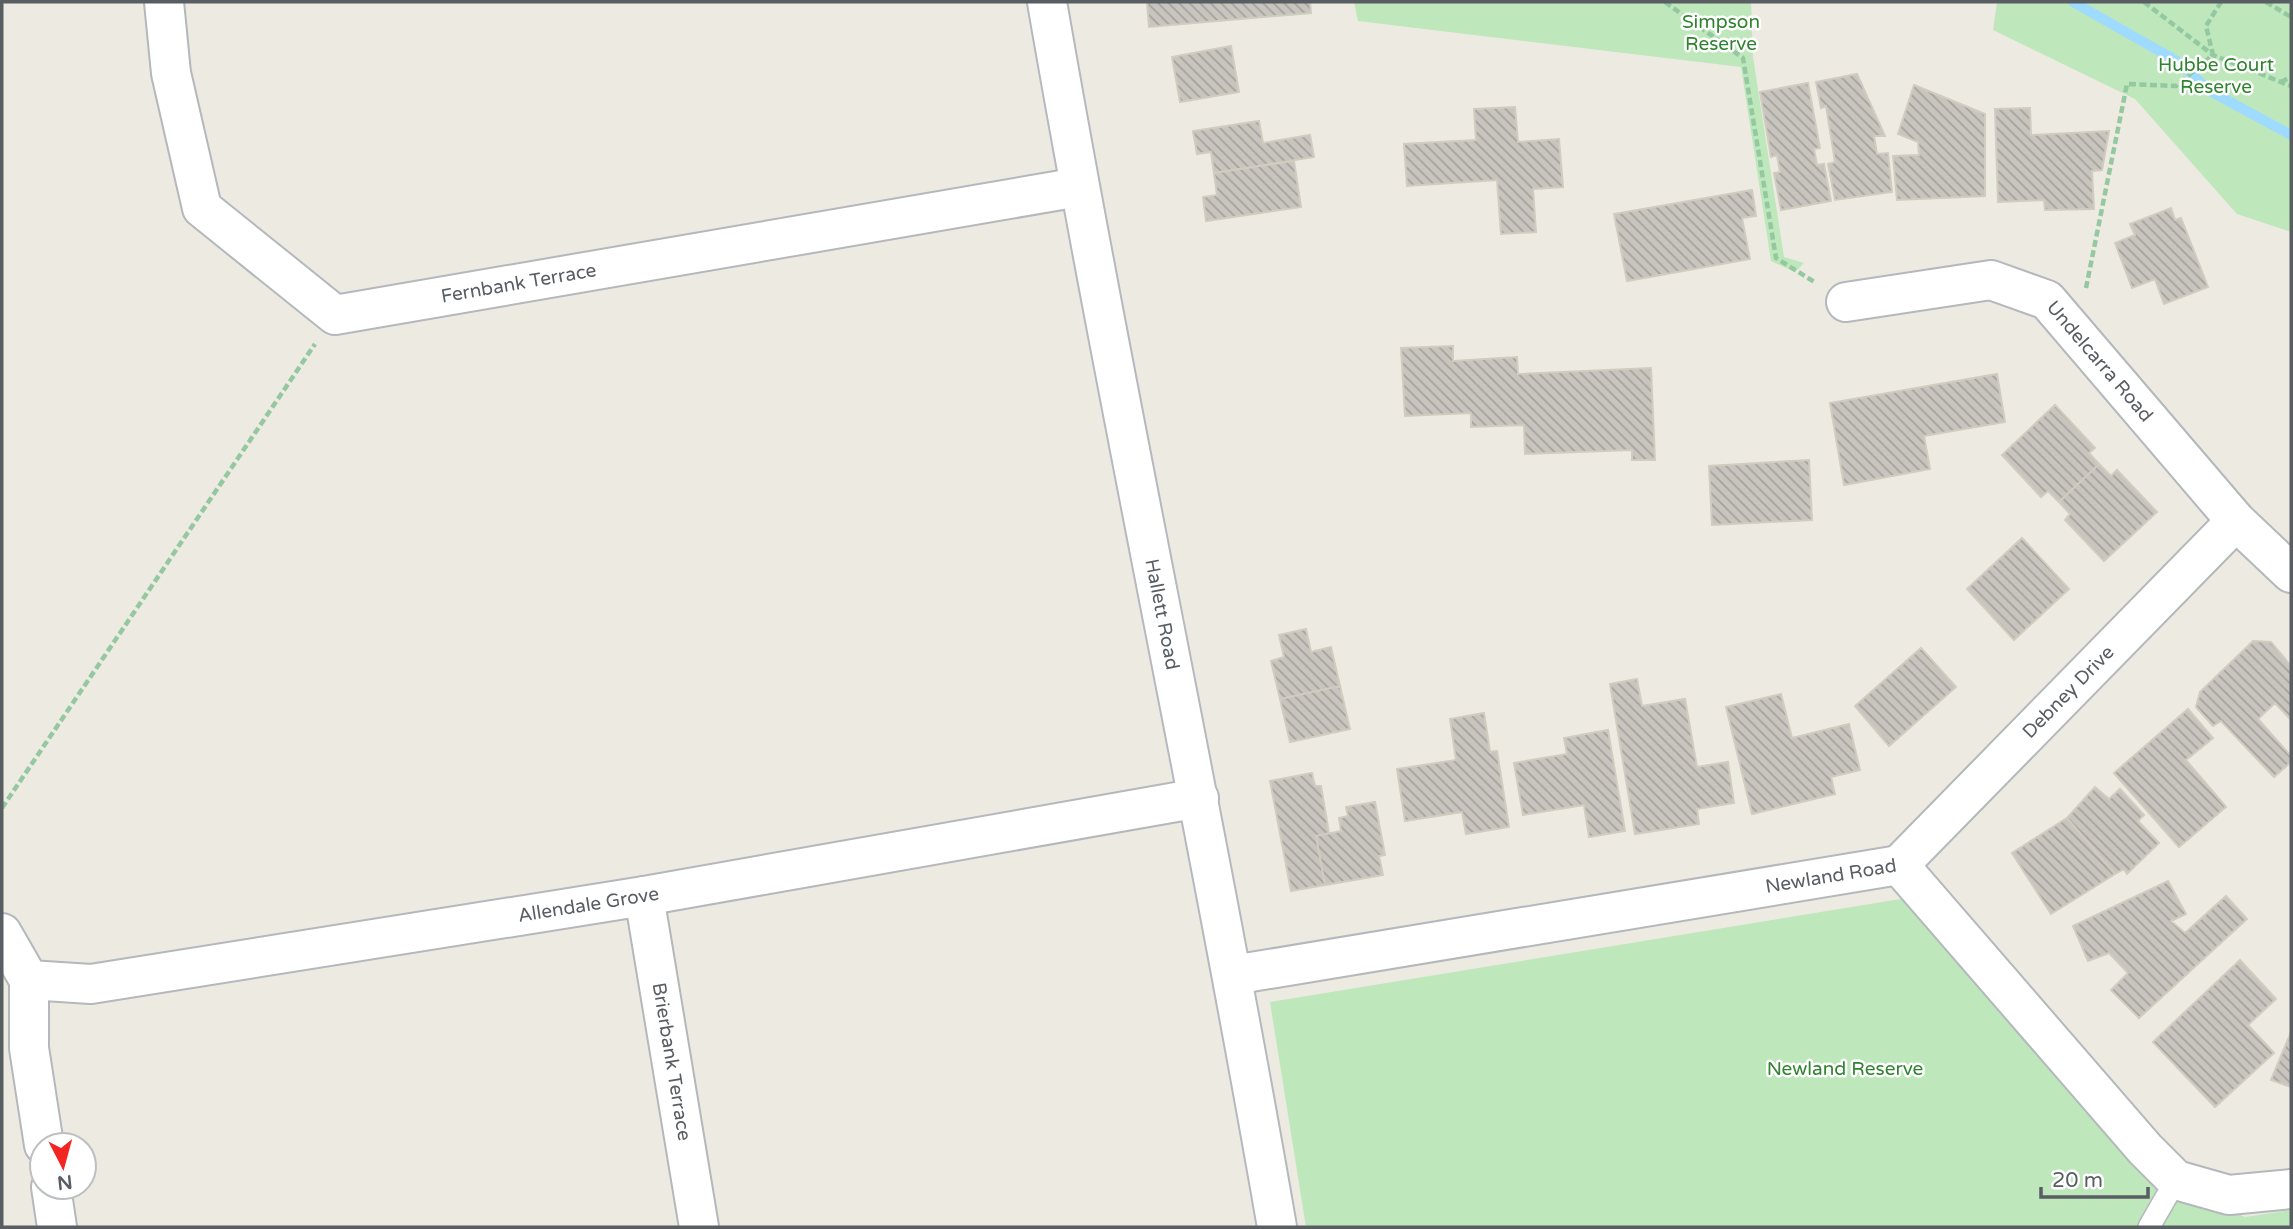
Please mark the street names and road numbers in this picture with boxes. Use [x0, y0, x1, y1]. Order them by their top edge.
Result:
street label: Fernbank Terrace [439, 259, 598, 308]
street label: Undelcarra Road [2042, 297, 2157, 426]
street label: Hallett Road [1140, 557, 1184, 672]
street label: Debney Drive [2018, 641, 2119, 743]
street label: Newland Road [1764, 855, 1898, 898]
street label: Allendale Grove [516, 883, 661, 927]
street label: Brierbank Terrace [648, 981, 695, 1142]

